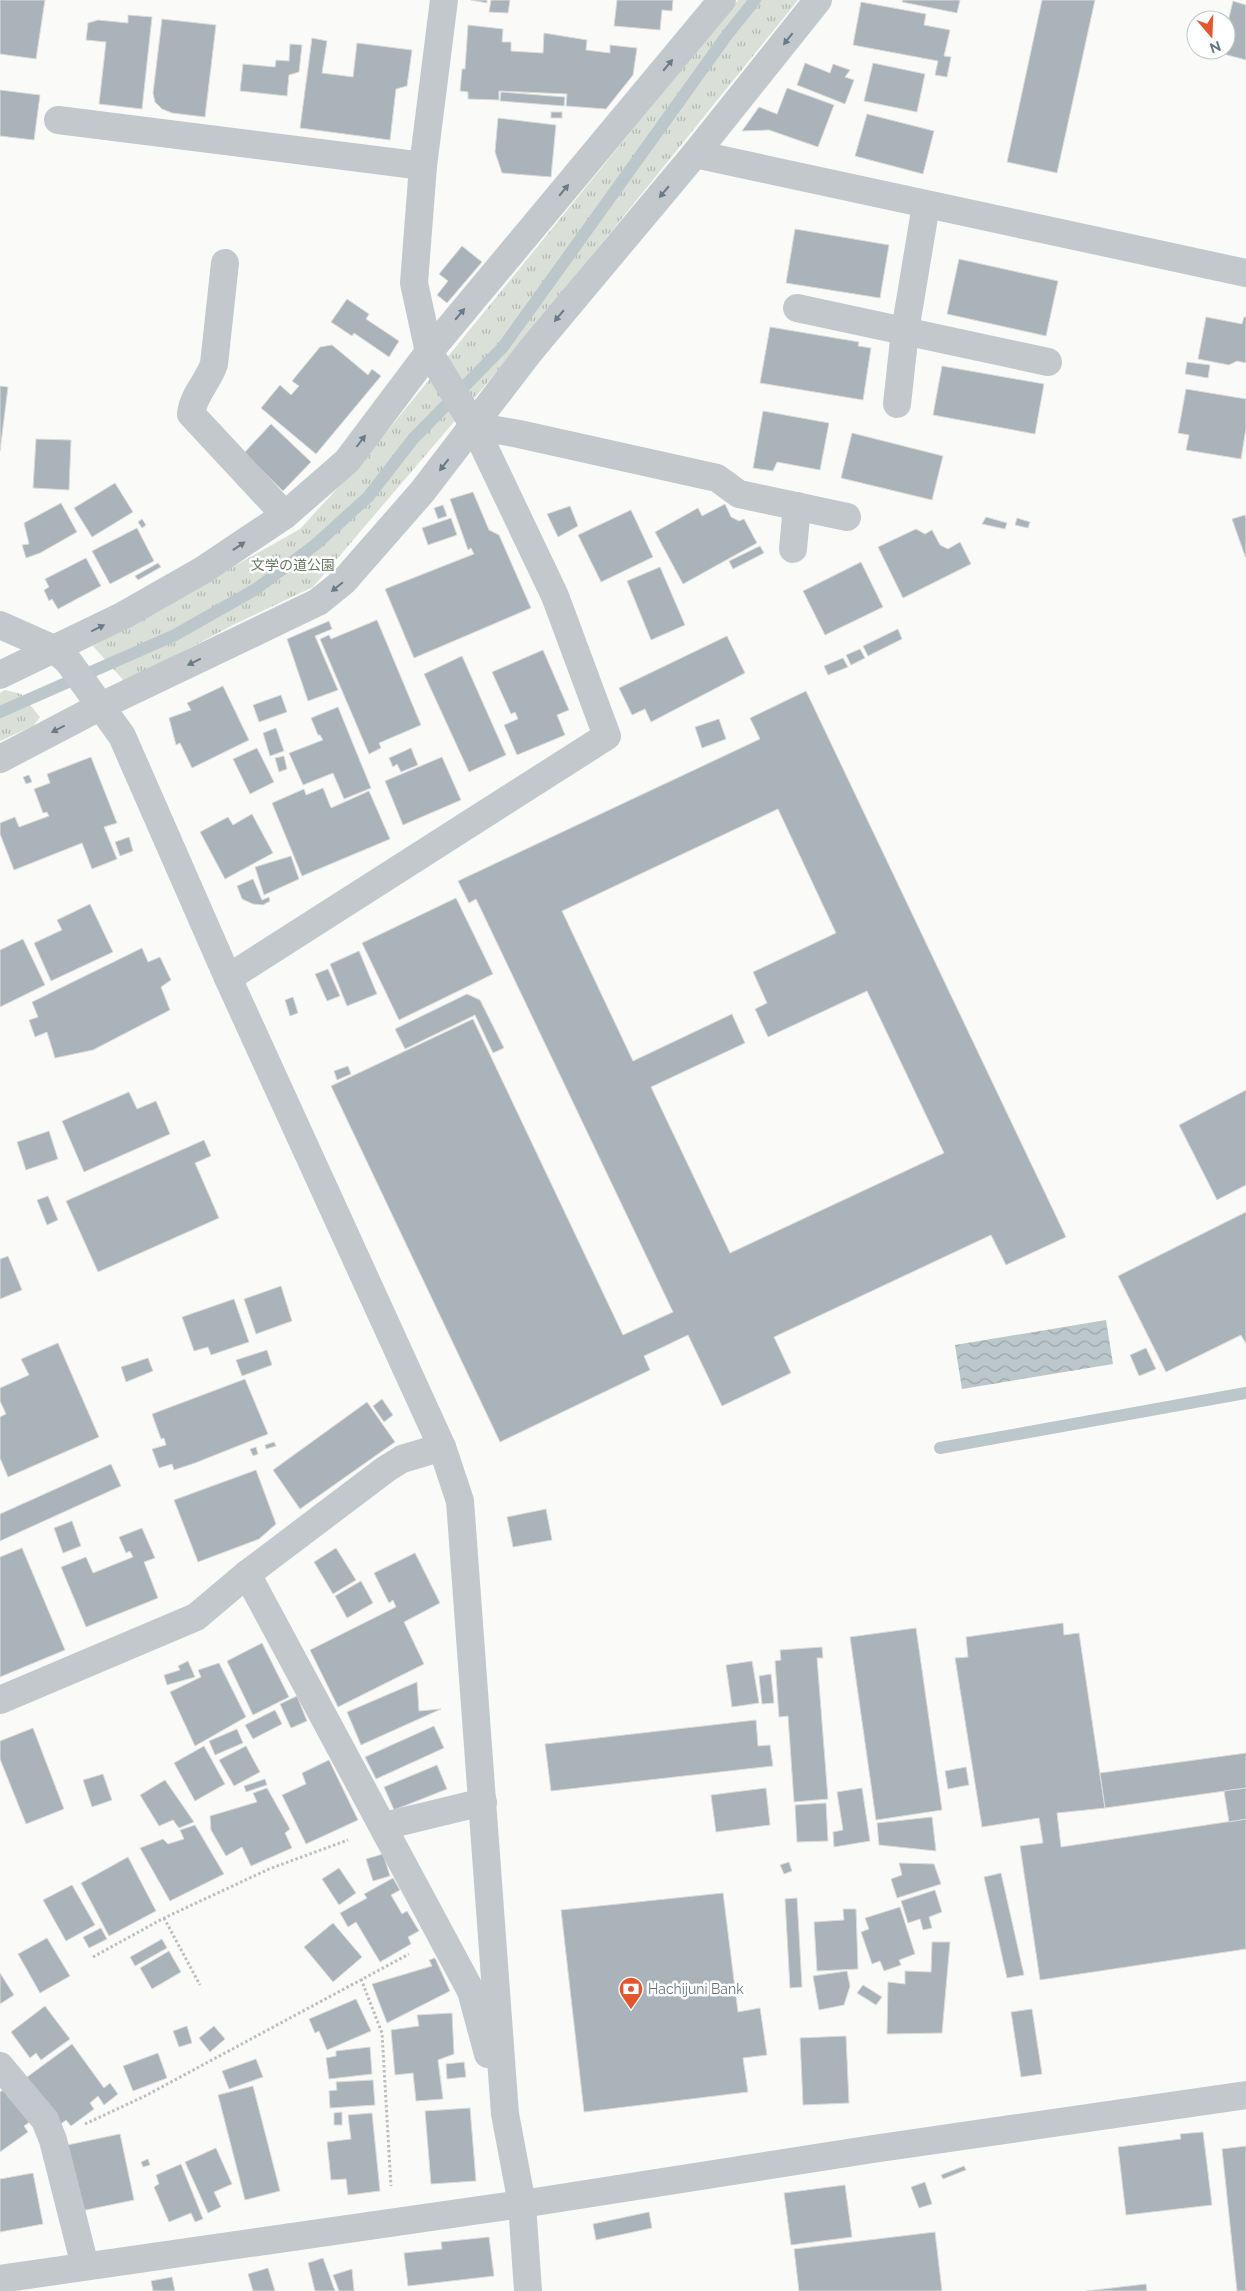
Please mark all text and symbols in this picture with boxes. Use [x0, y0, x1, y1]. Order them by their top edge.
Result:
north arrow [1186, 10, 1236, 60]
one-way arrow [783, 32, 794, 45]
text: N [1208, 38, 1223, 57]
one-way arrow [663, 58, 674, 71]
one-way arrow [559, 183, 570, 196]
one-way arrow [658, 185, 669, 198]
one-way arrow [455, 308, 466, 321]
one-way arrow [554, 310, 565, 322]
one-way arrow [356, 435, 367, 448]
one-way arrow [438, 458, 449, 471]
one-way arrow [232, 541, 245, 551]
park label: 文学の道公園 [251, 557, 335, 573]
one-way arrow [331, 582, 344, 593]
one-way arrow [91, 623, 105, 631]
one-way arrow [186, 658, 201, 667]
one-way arrow [51, 725, 65, 733]
bank icon: Hachijuni Bank [618, 1976, 644, 2010]
place label: Hachijuni Bank [648, 1981, 744, 1997]

